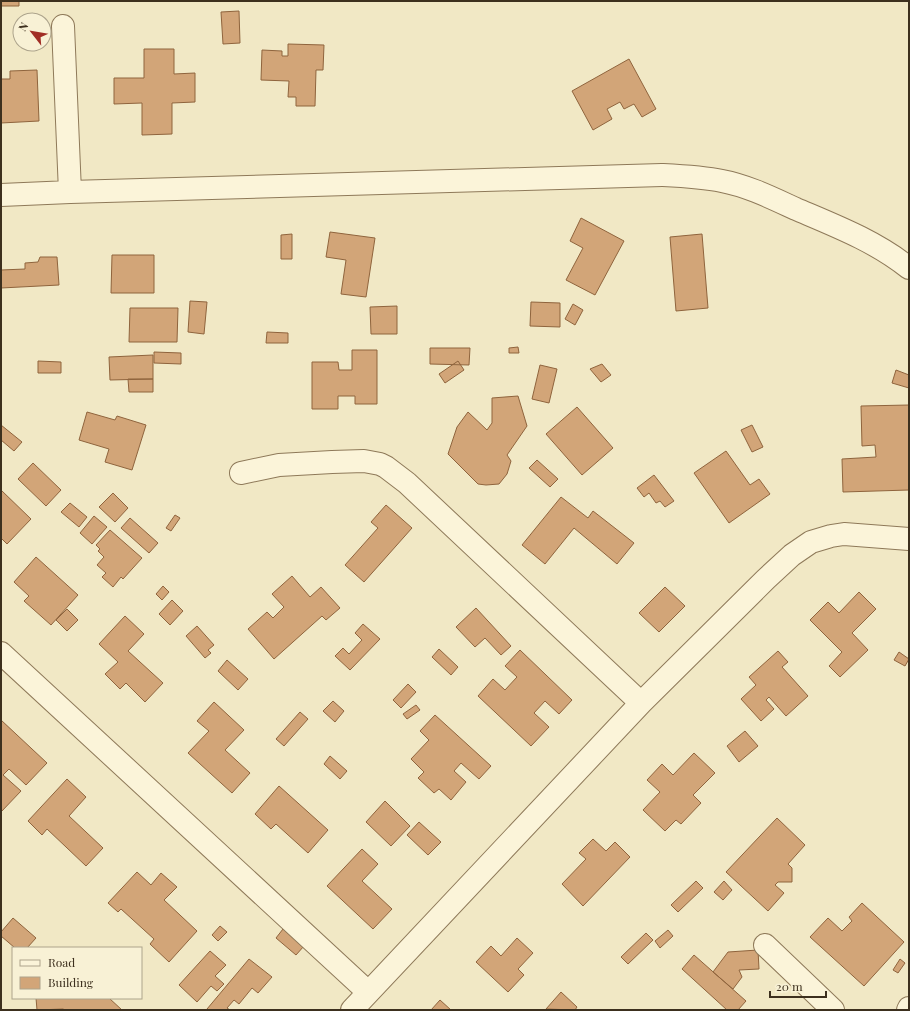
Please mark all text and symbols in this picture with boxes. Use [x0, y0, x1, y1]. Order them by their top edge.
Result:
north arrow [12, 12, 52, 52]
text: N [15, 19, 32, 34]
legend [12, 947, 142, 999]
text: Road [48, 954, 75, 970]
scale bar [770, 973, 826, 999]
text: Building [48, 974, 94, 990]
text: 20 m [776, 978, 803, 994]

